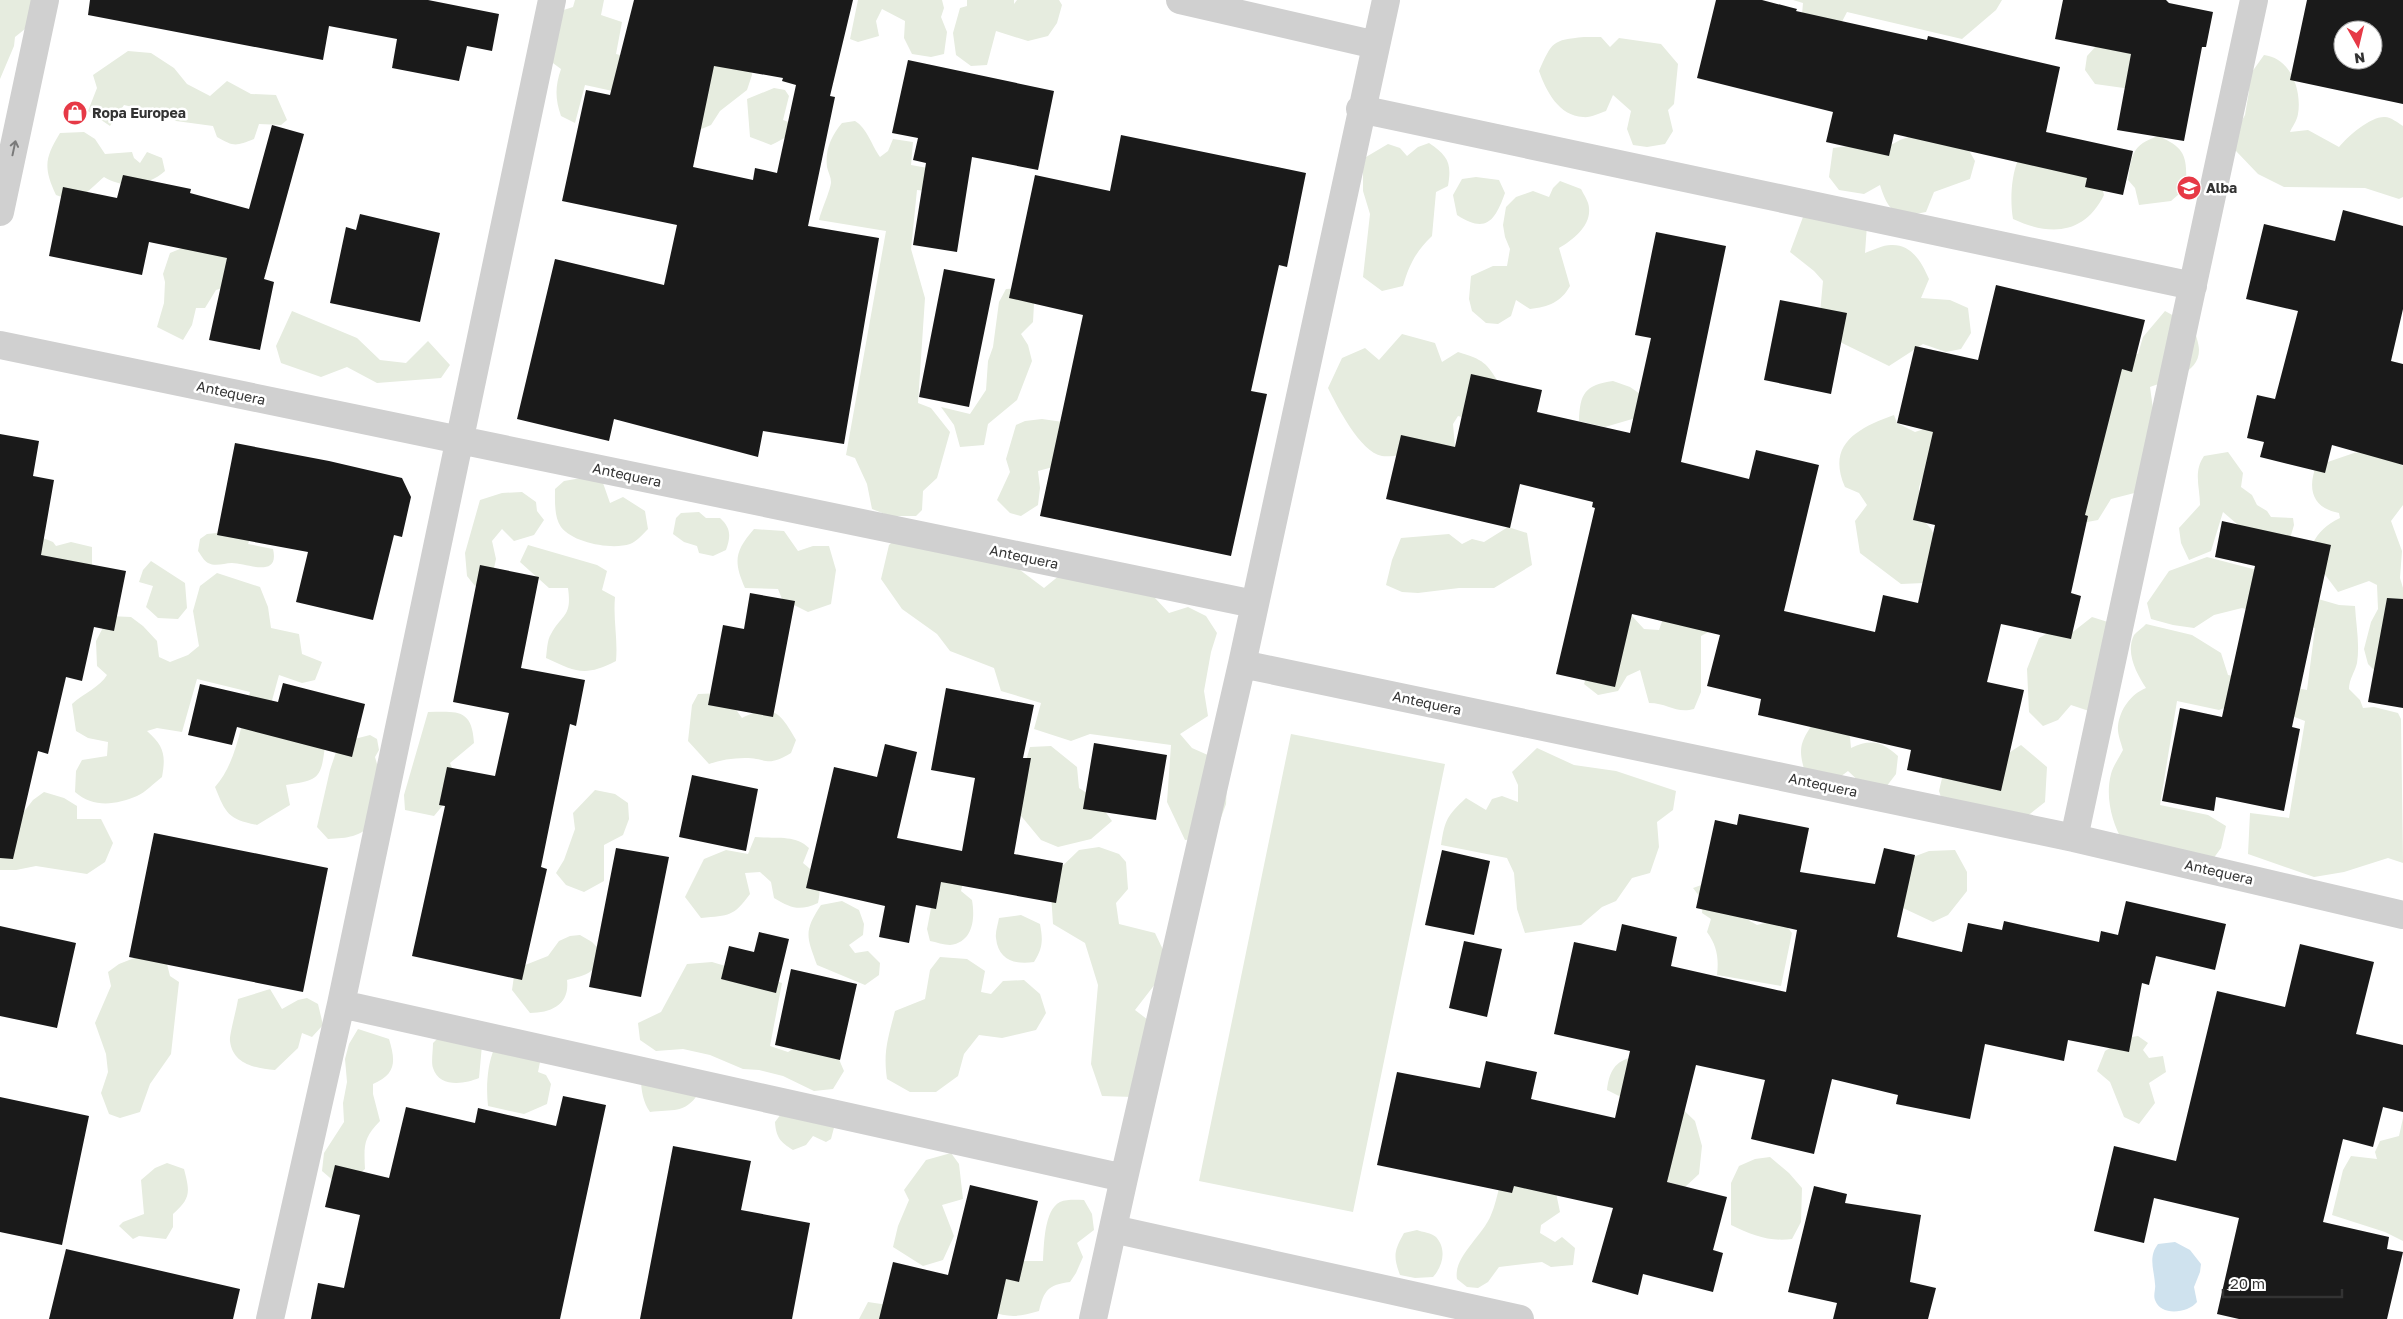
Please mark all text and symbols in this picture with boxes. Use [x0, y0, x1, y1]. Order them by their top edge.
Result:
north arrow [2333, 20, 2383, 70]
text: N [2353, 49, 2366, 68]
shop icon: Ropa Europea [62, 100, 88, 126]
place label: Ropa Europea [92, 104, 186, 121]
one-way arrow [9, 140, 19, 156]
school or university icon: Alba [2176, 175, 2202, 201]
place label: Alba [2206, 179, 2237, 196]
street label: Antequera [195, 377, 267, 408]
street label: Antequera [591, 459, 663, 490]
street label: Antequera [988, 541, 1060, 572]
street label: Antequera [1391, 687, 1463, 718]
street label: Antequera [1787, 769, 1859, 800]
street label: Antequera [2183, 855, 2255, 888]
scale bar [2223, 1266, 2342, 1298]
text: 20 m [2230, 1274, 2265, 1292]

